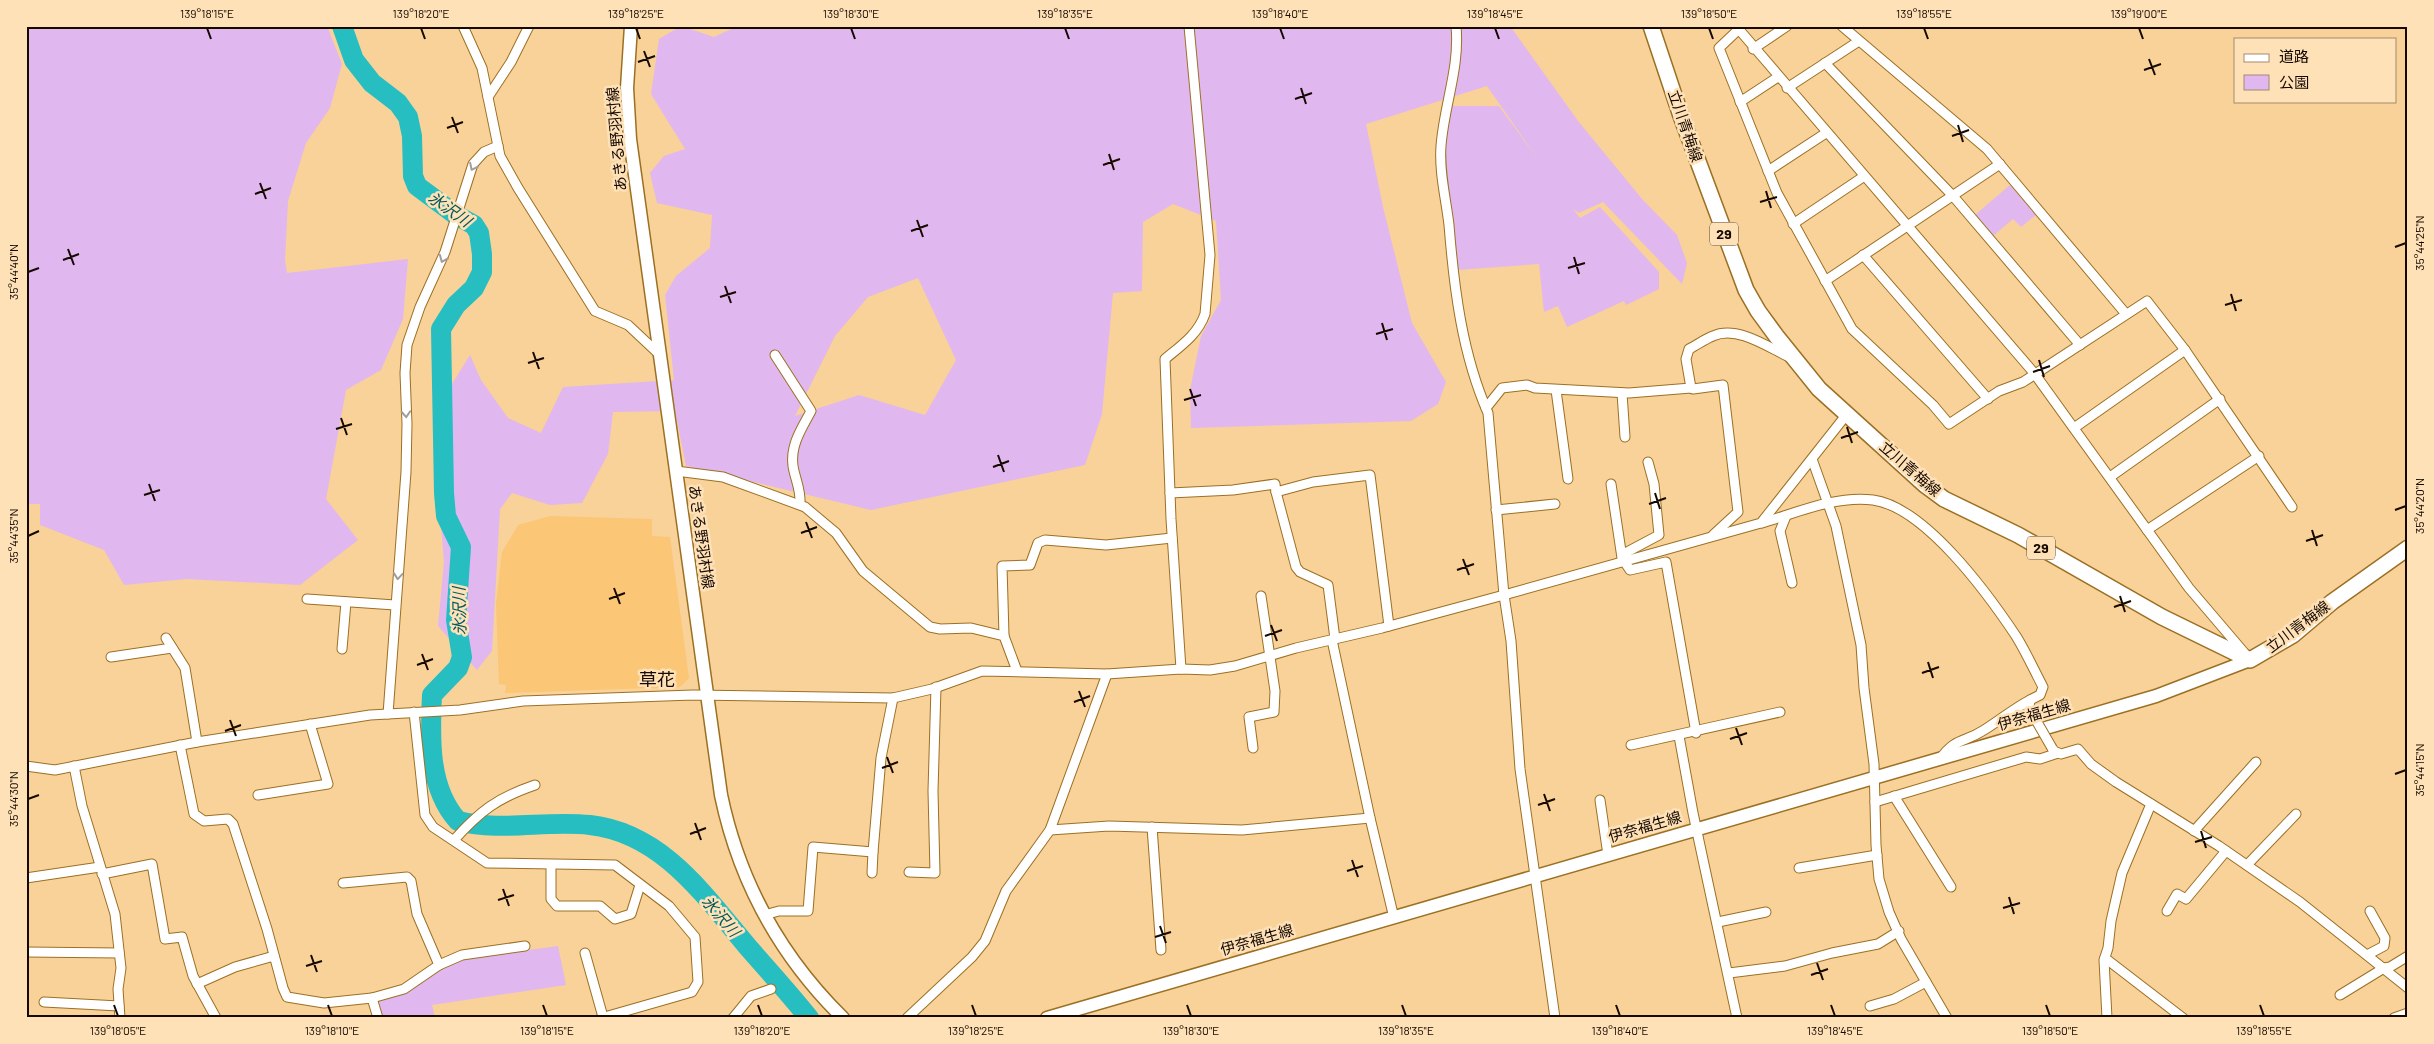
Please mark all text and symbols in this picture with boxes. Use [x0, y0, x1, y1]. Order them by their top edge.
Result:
text: 139°18'15"E [180, 6, 234, 20]
text: 139°18'20"E [393, 6, 449, 20]
text: 139°18'25"E [608, 6, 664, 20]
text: 139°18'30"E [823, 6, 879, 20]
text: 139°18'35"E [1037, 6, 1093, 20]
text: 139°18'40"E [1252, 6, 1308, 20]
text: 139°18'45"E [1467, 6, 1523, 20]
text: 139°18'50"E [1681, 6, 1737, 20]
text: 139°18'55"E [1896, 6, 1952, 20]
text: 139°19'00"E [2110, 6, 2168, 20]
legend [2234, 38, 2396, 102]
text: 道路 [2279, 47, 2309, 65]
text: 公園 [2279, 73, 2309, 91]
street label: あきる野羽村線 [602, 86, 630, 192]
street label: 立川青梅線 [1665, 87, 1707, 164]
one-way arrow [469, 162, 479, 171]
water label: 氷沢川 [425, 187, 477, 231]
text: 35°44'25"N [2412, 215, 2426, 271]
road number: 29 [1710, 222, 1738, 245]
text: 35°44'40"N [6, 244, 20, 300]
one-way arrow [438, 254, 449, 263]
one-way arrow [401, 410, 412, 418]
street label: 立川青梅線 [1876, 437, 1945, 500]
text: 35°44'20"N [2412, 478, 2426, 534]
street label: あきる野羽村線 [686, 484, 718, 590]
text: 35°44'35"N [6, 508, 20, 564]
road number: 29 [2027, 536, 2055, 560]
one-way arrow [393, 572, 404, 580]
water label: 氷沢川 [449, 585, 468, 635]
street label: 立川青梅線 [2262, 596, 2333, 656]
district label: 草花 [639, 668, 675, 690]
street label: 伊奈福生線 [1995, 695, 2072, 733]
text: 35°44'15"N [2412, 743, 2426, 797]
text: 35°44'30"N [6, 771, 20, 827]
street label: 伊奈福生線 [1606, 807, 1683, 845]
water label: 氷沢川 [698, 891, 746, 942]
street label: 伊奈福生線 [1218, 920, 1295, 958]
text: 139°18'05"E [90, 1023, 146, 1037]
text: 139°18'10"E [305, 1023, 359, 1037]
text: 139°18'15"E [520, 1023, 574, 1037]
text: 139°18'20"E [734, 1023, 790, 1037]
text: 139°18'25"E [948, 1023, 1004, 1037]
text: 139°18'30"E [1163, 1023, 1219, 1037]
text: 139°18'35"E [1378, 1023, 1434, 1037]
text: 139°18'40"E [1592, 1023, 1648, 1037]
text: 139°18'45"E [1807, 1023, 1863, 1037]
text: 139°18'50"E [2022, 1023, 2078, 1037]
text: 139°18'55"E [2236, 1023, 2292, 1037]

